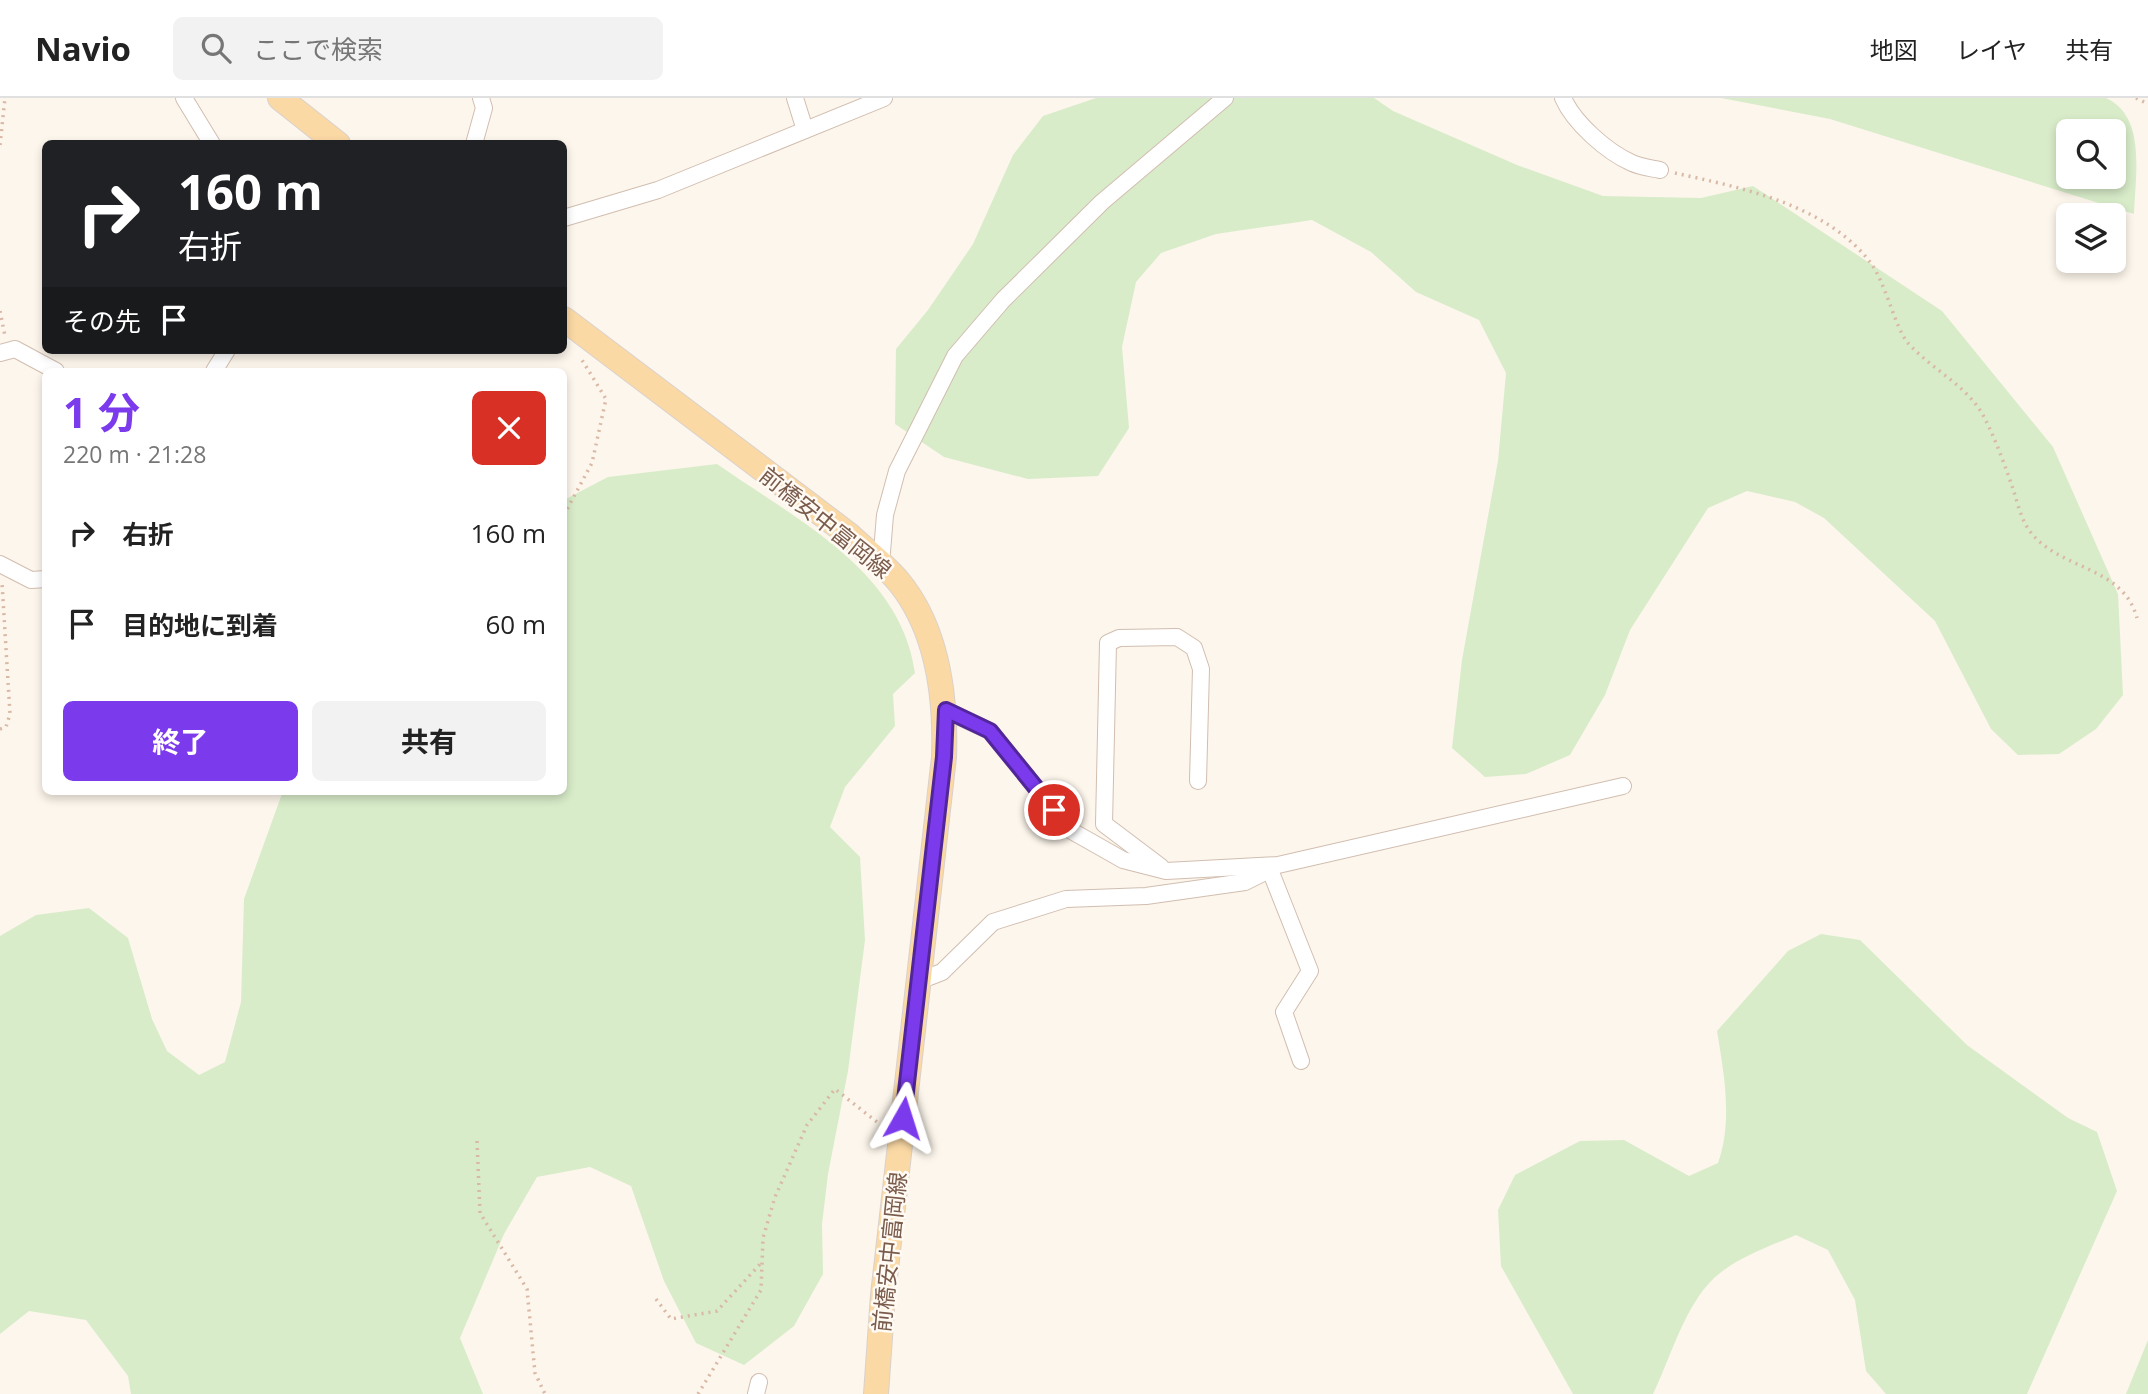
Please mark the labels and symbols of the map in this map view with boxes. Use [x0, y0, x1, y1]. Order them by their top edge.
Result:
street label: 前橋安中富岡線 [753, 459, 899, 585]
pin [1024, 780, 1084, 840]
position arrow [866, 1081, 940, 1155]
street label: 前橋安中富岡線 [865, 1170, 913, 1334]

